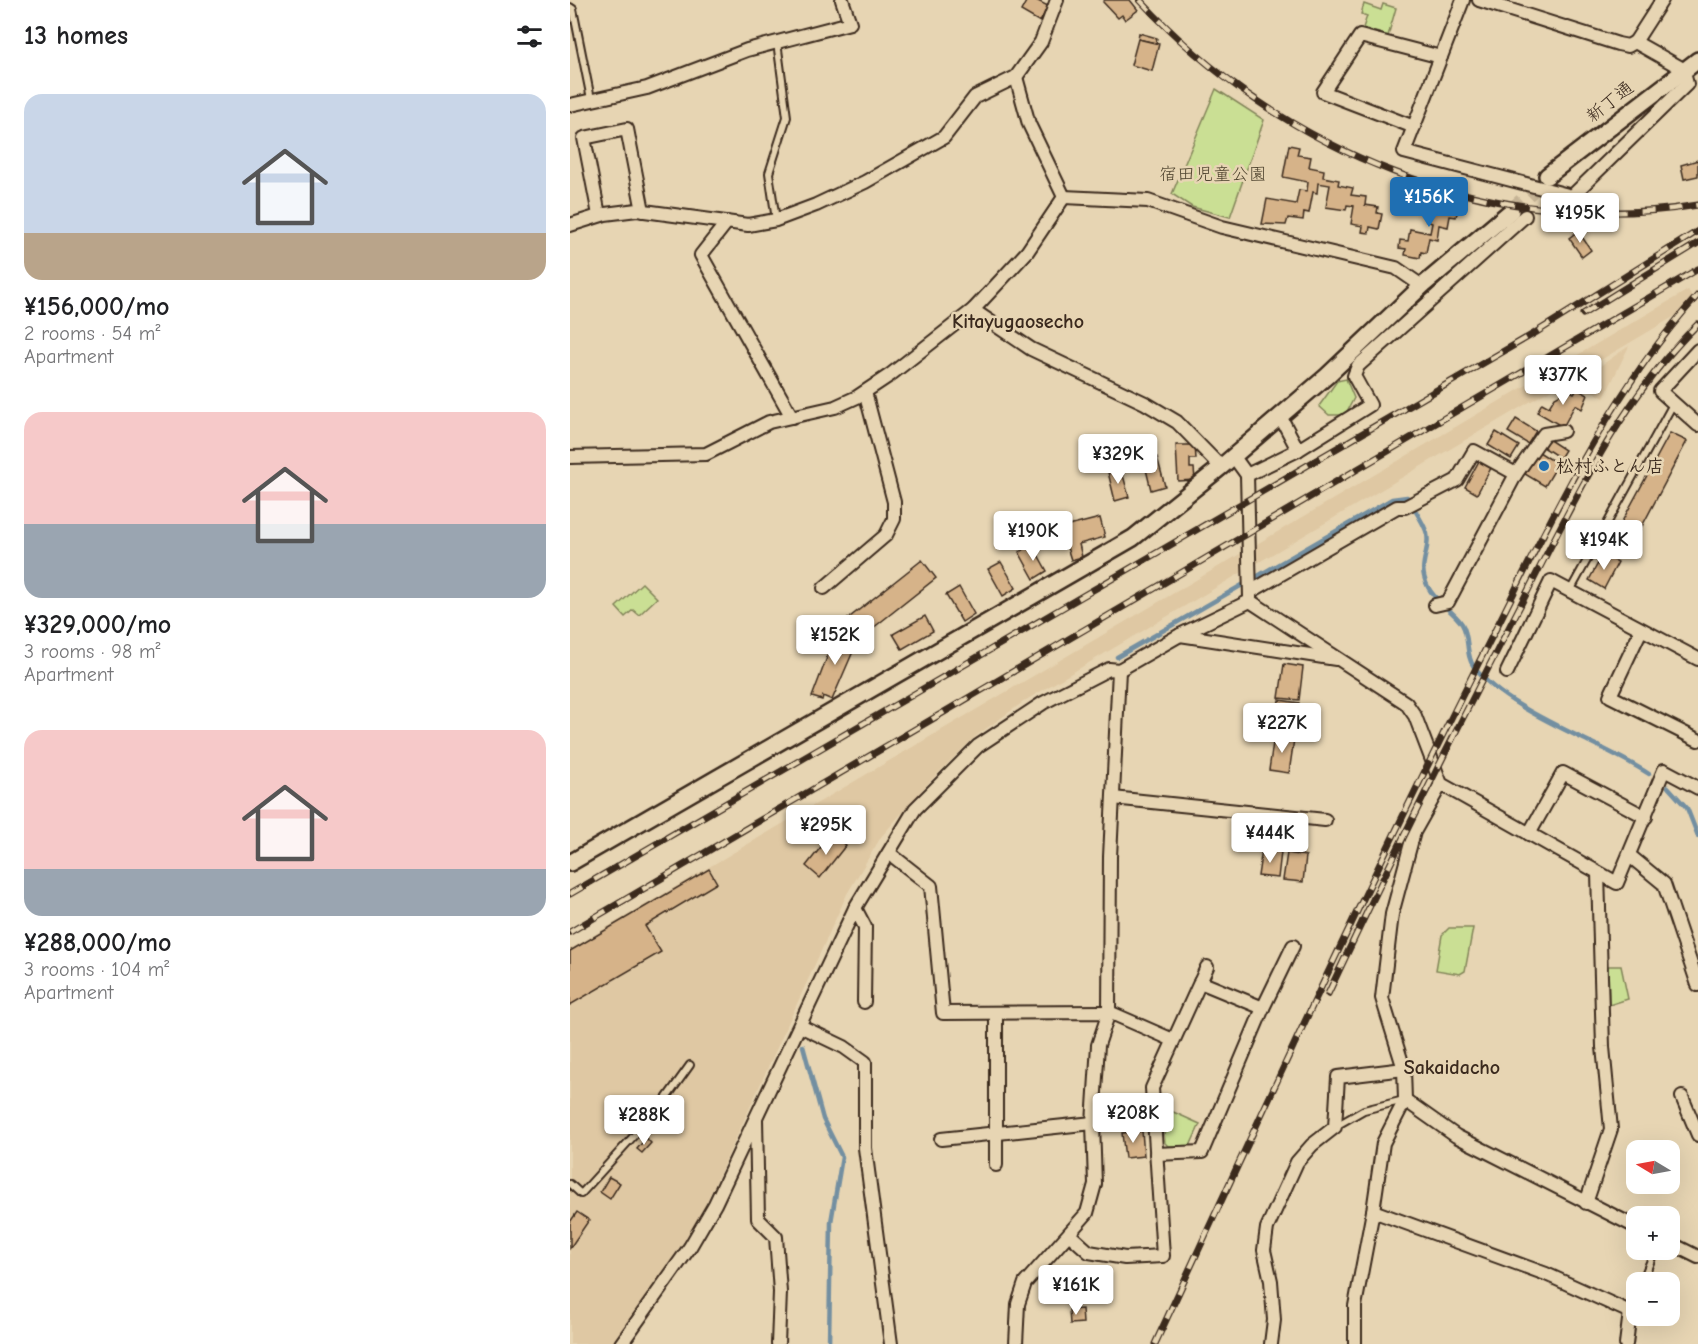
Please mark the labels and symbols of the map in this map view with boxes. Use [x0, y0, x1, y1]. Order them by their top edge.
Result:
street label: 新丁通 [1582, 77, 1638, 127]
park label: 宿田児童公園 [1159, 164, 1267, 185]
pin: ¥156K [1387, 177, 1471, 228]
pin: ¥195K [1538, 193, 1622, 244]
district label: Kitayugaosecho [952, 310, 1084, 333]
pin: ¥377K [1521, 355, 1605, 406]
pin: ¥329K [1076, 434, 1160, 485]
place label: 松村ふとん店 [1556, 456, 1664, 477]
marker: 松村ふとん店 [1537, 459, 1551, 473]
pin: ¥190K [991, 511, 1075, 562]
pin: ¥194K [1562, 520, 1646, 571]
pin: ¥152K [793, 615, 877, 666]
pin: ¥227K [1240, 703, 1324, 754]
pin: ¥295K [784, 805, 868, 856]
pin: ¥444K [1228, 813, 1312, 864]
district label: Sakaidacho [1404, 1056, 1500, 1079]
pin: ¥208K [1091, 1093, 1175, 1144]
pin: ¥288K [602, 1095, 686, 1146]
north arrow [1626, 1140, 1680, 1194]
pin: ¥161K [1034, 1265, 1118, 1316]

